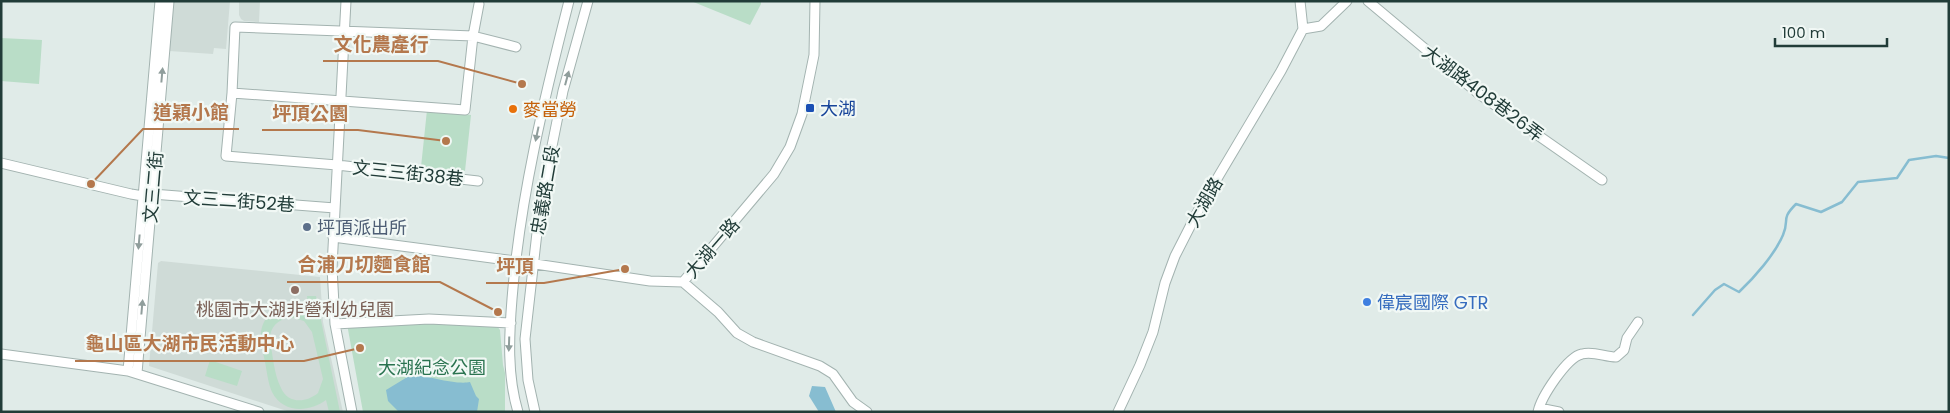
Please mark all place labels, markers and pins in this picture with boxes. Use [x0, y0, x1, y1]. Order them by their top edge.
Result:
callout: 文化農產行 [323, 27, 438, 61]
callout: 道穎小館 [143, 95, 239, 129]
callout: 坪頂公園 [262, 96, 358, 130]
place label: 大湖 [820, 96, 856, 121]
place label: 麥當勞 [523, 97, 577, 122]
marker: 大湖 [804, 102, 816, 114]
marker: 麥當勞 [507, 103, 519, 115]
place label: 坪頂派出所 [317, 215, 407, 240]
marker: 坪頂派出所 [301, 221, 313, 233]
callout: 合浦刀切麵食館 [287, 248, 440, 282]
callout: 坪頂 [486, 249, 544, 283]
marker: 桃園市大湖非營利幼兒園 [289, 284, 301, 296]
place label: 偉宸國際 GTR [1377, 290, 1489, 315]
marker: 偉宸國際 GTR [1361, 296, 1373, 308]
place label: 桃園市大湖非營利幼兒園 [196, 297, 394, 322]
callout: 龜山區大湖市民活動中心 [75, 327, 304, 361]

